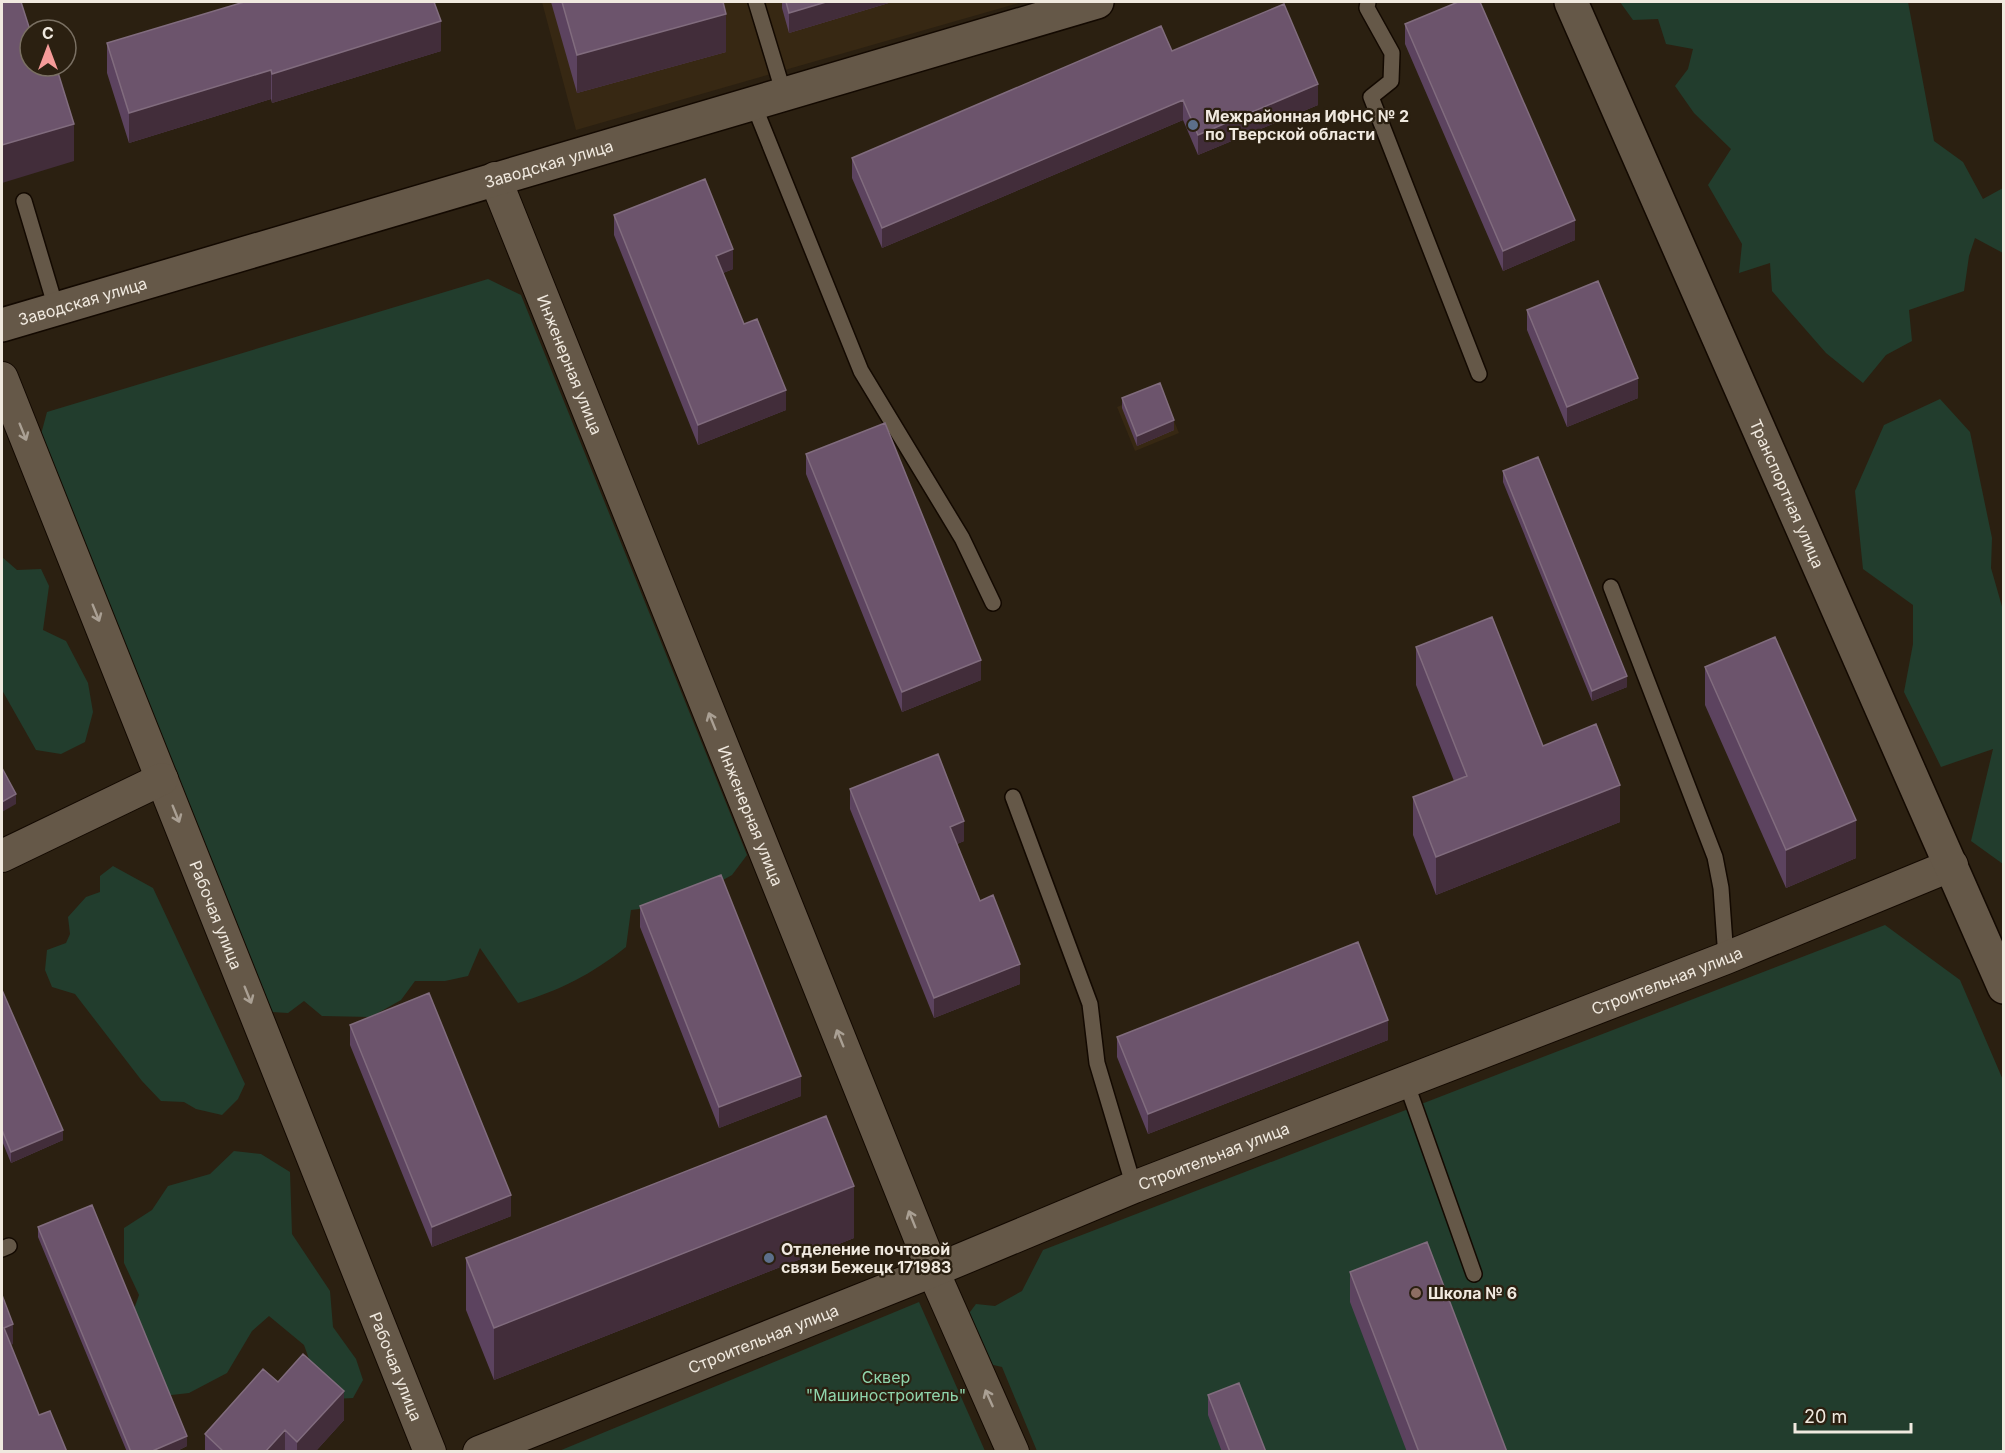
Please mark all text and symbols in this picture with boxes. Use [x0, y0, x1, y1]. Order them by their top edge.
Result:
north arrow [18, 18, 78, 78]
text: С [42, 23, 54, 43]
place label: Межрайонная ИФНС № 2 по Тверской области [1205, 106, 1409, 144]
marker: Межрайонная ИФНС № 2 по Тверской области [1186, 118, 1200, 132]
street label: Заводская улица [482, 135, 615, 192]
street label: Заводская улица [16, 273, 149, 330]
street label: Инженерная улица [533, 292, 607, 438]
street label: Транспортная улица [1746, 416, 1829, 571]
one-way arrow [18, 422, 29, 441]
one-way arrow [91, 603, 102, 622]
one-way arrow [706, 712, 717, 730]
street label: Инженерная улица [713, 743, 788, 889]
one-way arrow [171, 804, 182, 822]
street label: Рабочая улица [185, 858, 247, 972]
street label: Строительная улица [1589, 942, 1745, 1019]
one-way arrow [243, 985, 254, 1004]
one-way arrow [834, 1029, 845, 1048]
street label: Строительная улица [1135, 1118, 1292, 1194]
one-way arrow [906, 1210, 917, 1229]
place label: Отделение почтовой связи Бежецк 171983 [781, 1239, 951, 1277]
marker: Отделение почтовой связи Бежецк 171983 [762, 1251, 776, 1265]
place label: Школа № 6 [1428, 1283, 1517, 1303]
marker: Школа № 6 [1409, 1286, 1423, 1300]
street label: Строительная улица [685, 1300, 841, 1378]
street label: Рабочая улица [365, 1309, 427, 1424]
park label: Сквер "Машиностроитель" [806, 1367, 966, 1405]
one-way arrow [983, 1389, 994, 1407]
scale bar [1795, 1396, 1910, 1434]
text: 20 m [1804, 1406, 1847, 1427]

